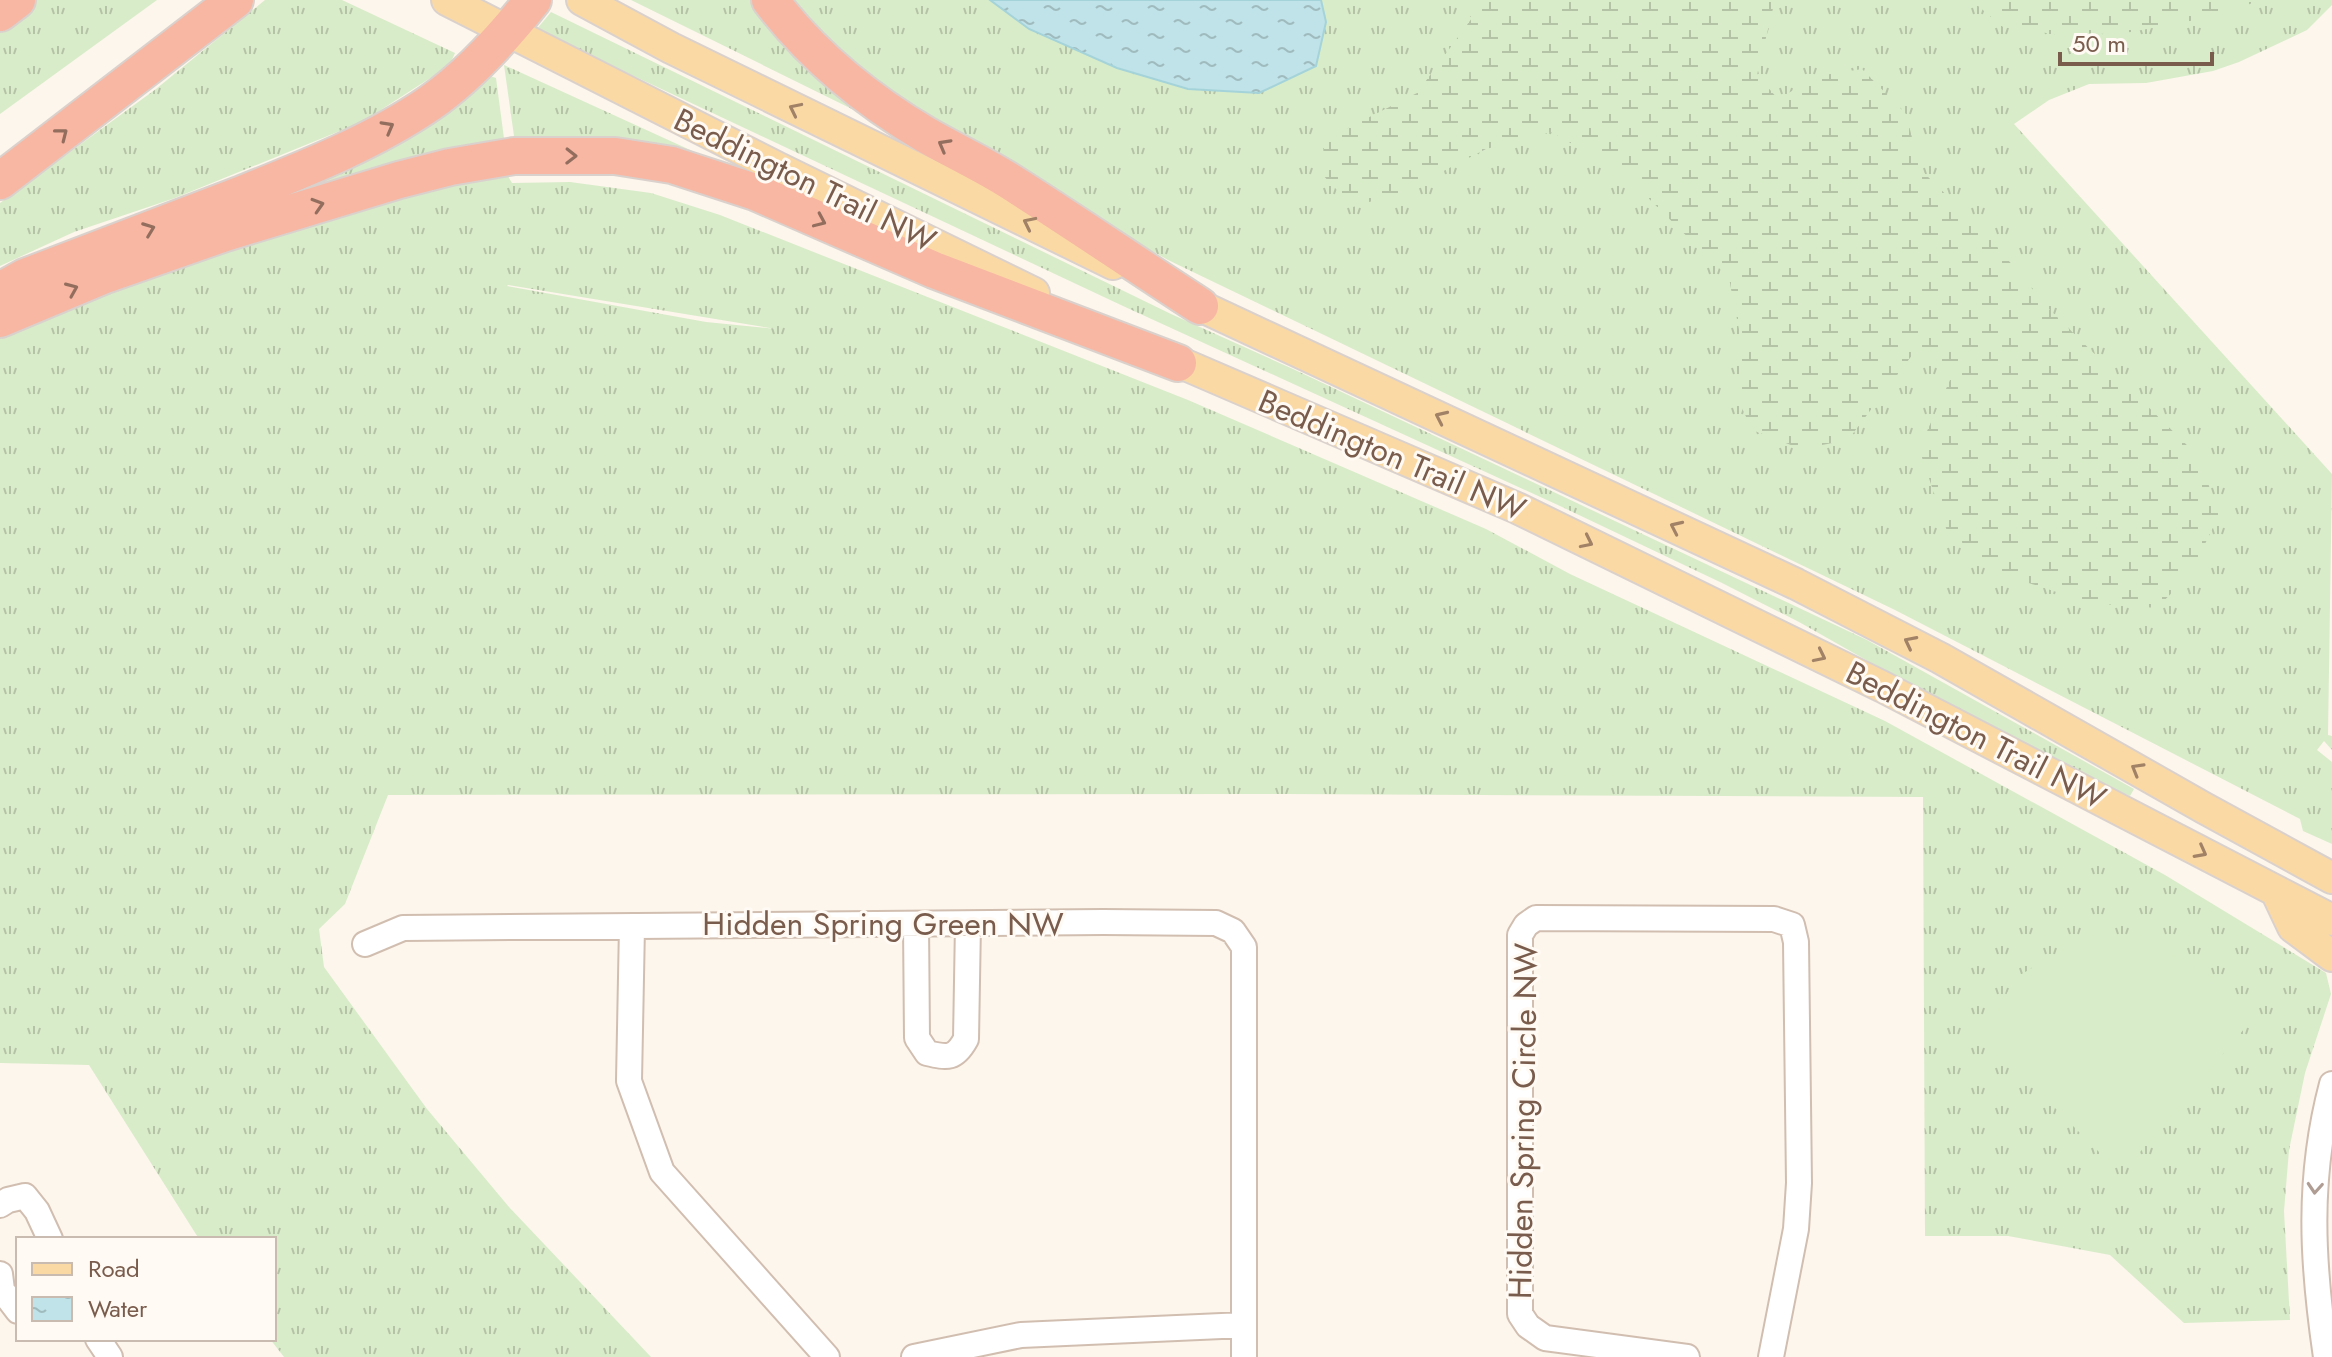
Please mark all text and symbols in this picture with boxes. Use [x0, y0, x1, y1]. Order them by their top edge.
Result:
scale bar [2060, 16, 2212, 66]
text: 50 m [2072, 26, 2126, 61]
street label: Beddington Trail NW [666, 97, 944, 264]
one-way arrow [789, 103, 804, 119]
one-way arrow [380, 121, 394, 136]
one-way arrow [53, 129, 68, 143]
one-way arrow [939, 139, 953, 155]
one-way arrow [565, 147, 578, 164]
one-way arrow [310, 198, 324, 214]
one-way arrow [812, 211, 827, 227]
one-way arrow [1022, 217, 1037, 233]
one-way arrow [141, 222, 155, 239]
one-way arrow [64, 282, 78, 298]
street label: Beddington Trail NW [1251, 378, 1533, 532]
one-way arrow [1434, 411, 1449, 427]
one-way arrow [1670, 521, 1685, 537]
one-way arrow [1578, 532, 1593, 548]
one-way arrow [1903, 636, 1918, 652]
one-way arrow [1812, 646, 1827, 662]
street label: Beddington Trail NW [1838, 650, 2114, 821]
one-way arrow [2131, 763, 2146, 779]
one-way arrow [2193, 842, 2207, 857]
street label: Hidden Spring Green NW [702, 901, 1064, 947]
street label: Hidden Spring Circle NW [1497, 942, 1549, 1299]
one-way arrow [2307, 1182, 2324, 1195]
legend [16, 1237, 276, 1341]
text: Road [88, 1251, 140, 1286]
text: Water [88, 1291, 148, 1326]

